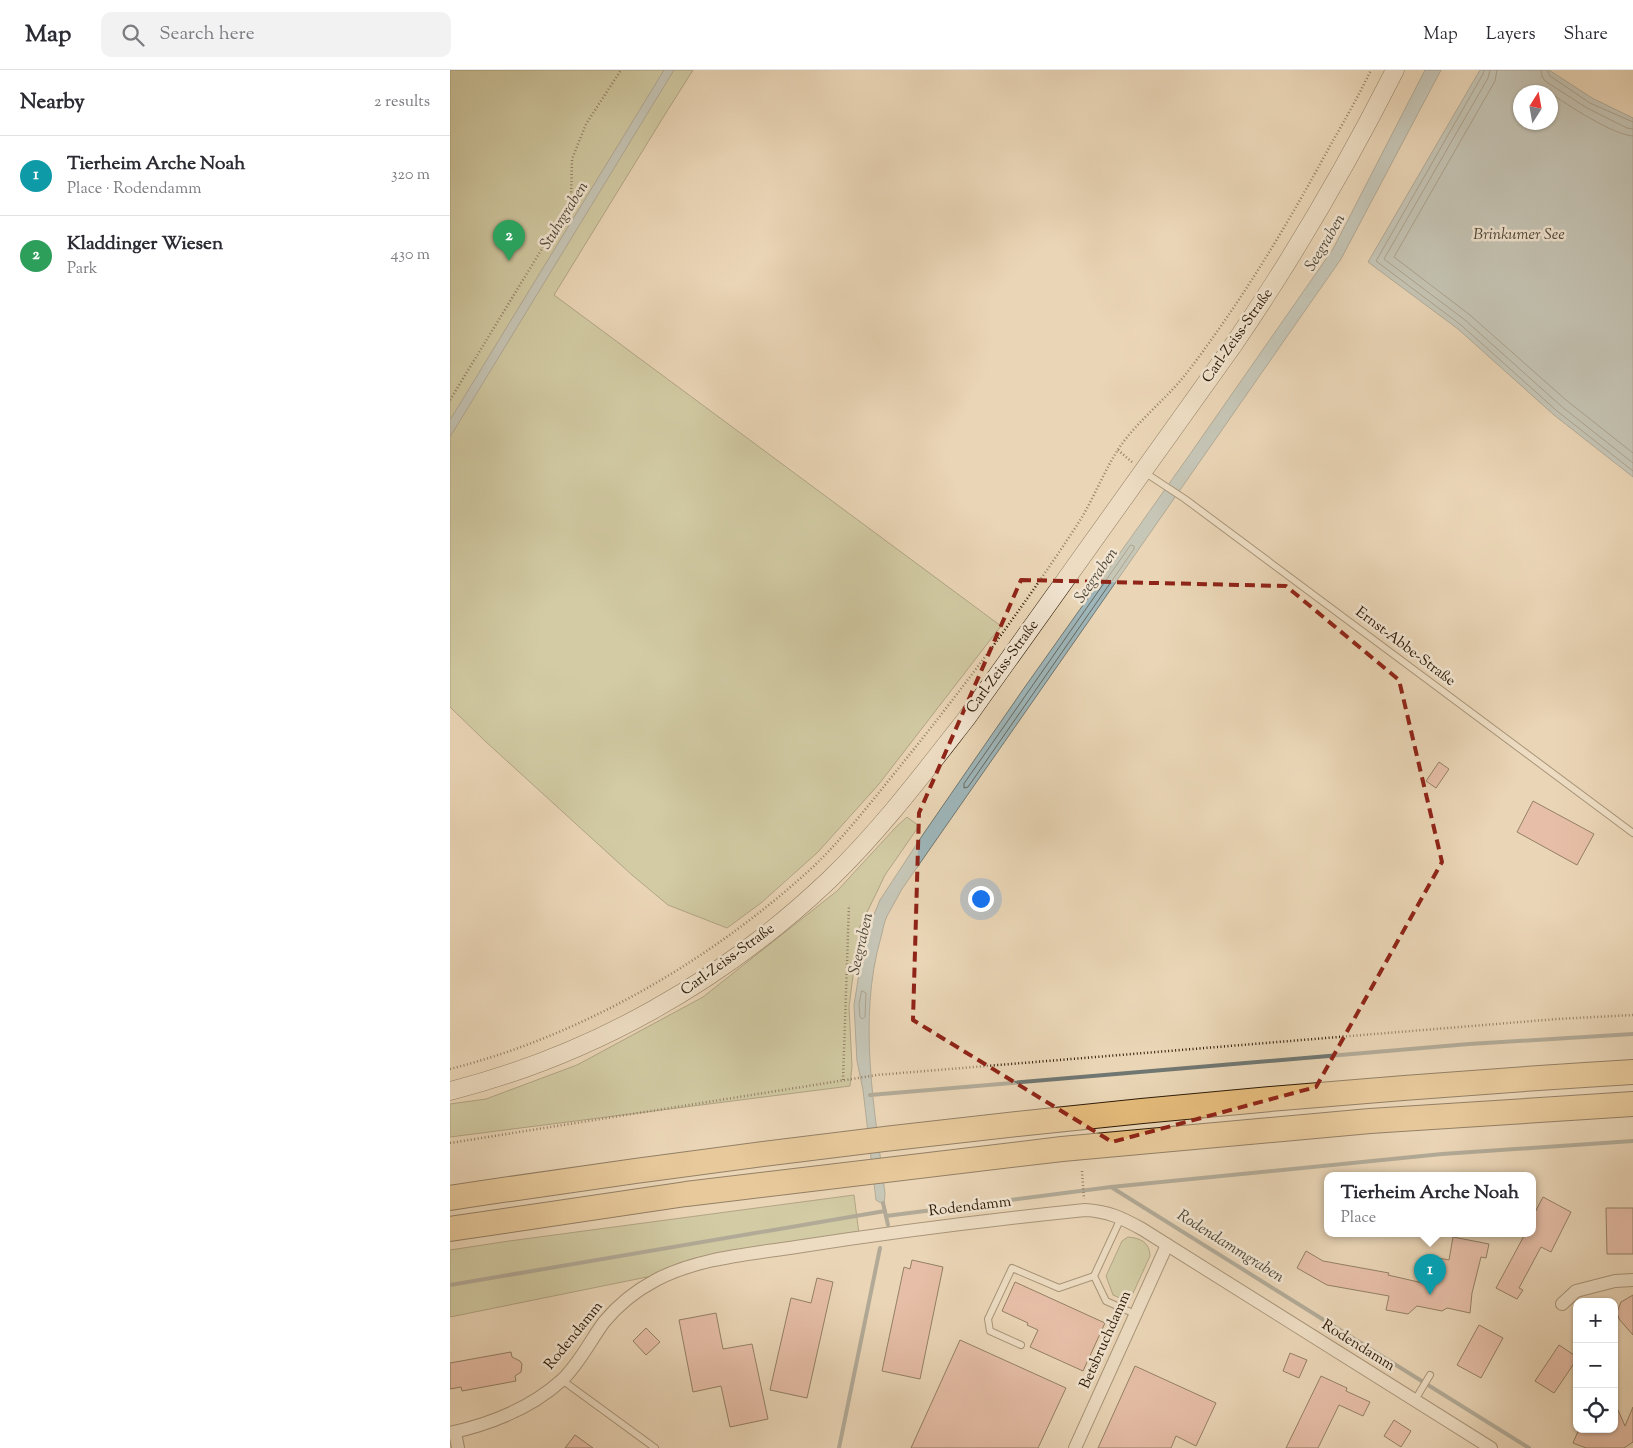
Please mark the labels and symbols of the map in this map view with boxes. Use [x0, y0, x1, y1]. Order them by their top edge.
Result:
north arrow [1513, 85, 1558, 130]
water label: Stuhrgraben [535, 177, 595, 254]
water label: Seegraben [1300, 210, 1352, 276]
pin: 2 [493, 220, 525, 261]
water label: Brinkumer See [1473, 224, 1565, 247]
street label: Carl-Zeiss-Straße [1197, 284, 1279, 388]
water label: Seegraben [1070, 543, 1125, 608]
street label: Ernst-Abbe-Straße [1350, 602, 1460, 692]
street label: Carl-Zeiss-Straße [962, 616, 1044, 718]
your location [968, 886, 994, 912]
water label: Seegraben [844, 910, 880, 977]
street label: Carl-Zeiss-Straße [677, 919, 779, 1001]
street label: Rodendamm [928, 1191, 1013, 1222]
water label: Rodendammgraben [1172, 1205, 1289, 1290]
pin: 1 [1414, 1254, 1446, 1295]
street label: Betsbruchdamm [1075, 1287, 1137, 1392]
street label: Rodendamm [540, 1297, 609, 1375]
street label: Rodendamm [1317, 1315, 1399, 1377]

